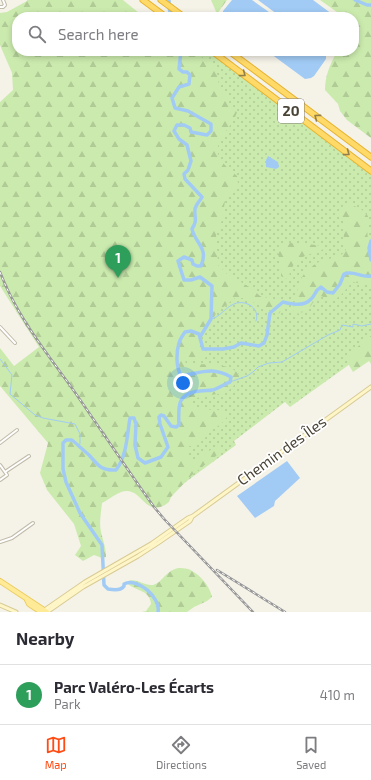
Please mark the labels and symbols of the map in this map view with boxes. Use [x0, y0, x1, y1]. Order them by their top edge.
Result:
one-way arrow [239, 70, 246, 77]
road number: 20 [278, 99, 304, 123]
one-way arrow [315, 115, 322, 122]
one-way arrow [343, 148, 350, 155]
pin: 1 [105, 245, 131, 278]
your location [173, 373, 193, 393]
street label: Chemin des Îles [233, 412, 330, 489]

